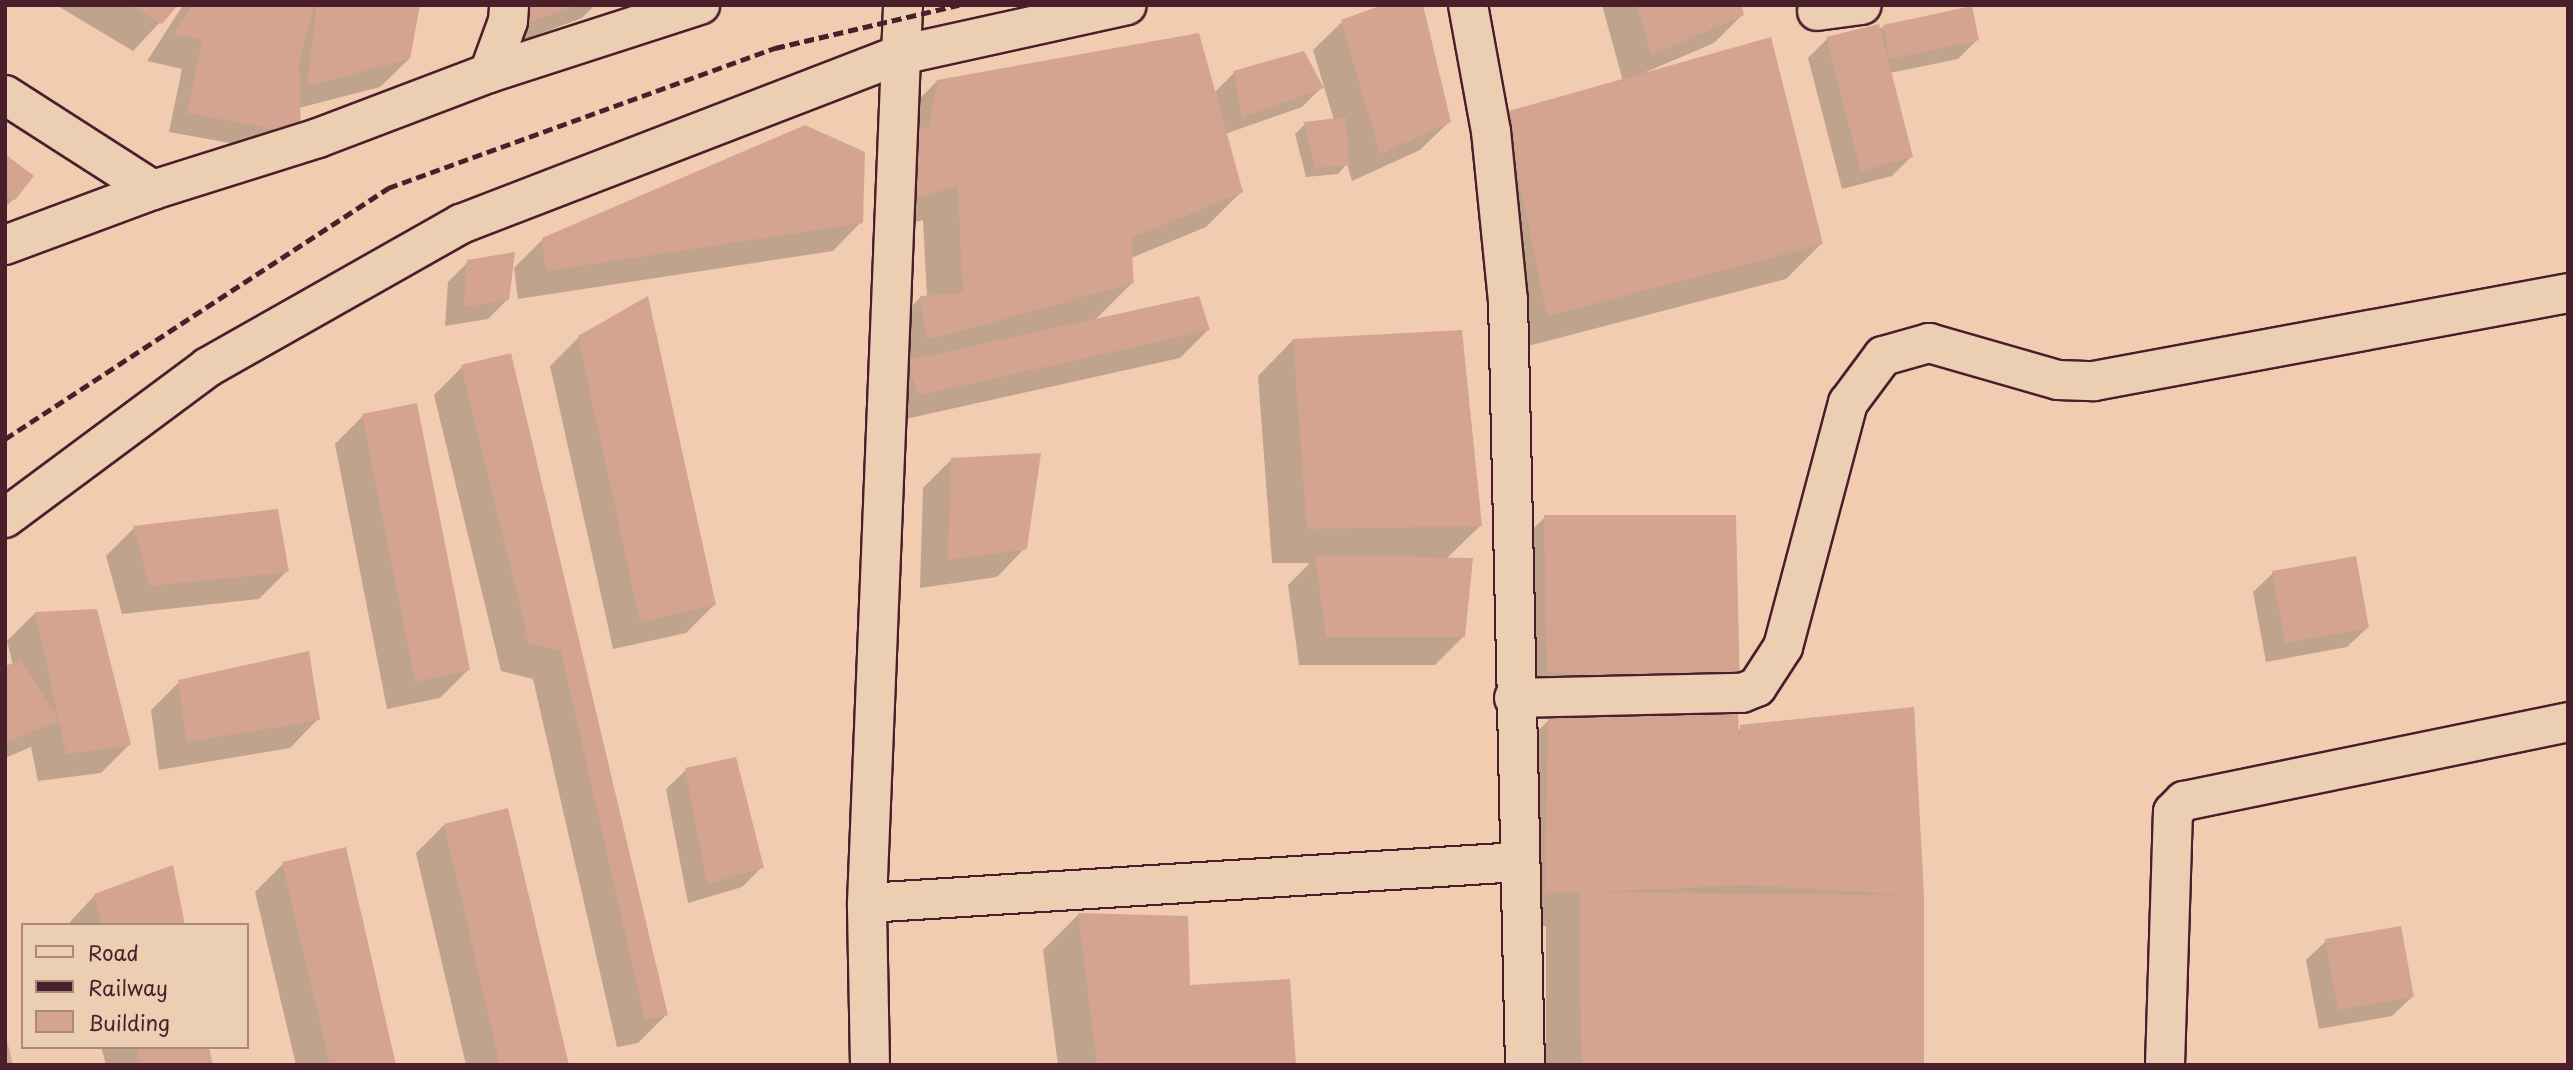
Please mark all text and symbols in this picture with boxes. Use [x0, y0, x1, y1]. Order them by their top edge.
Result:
legend [21, 923, 248, 1049]
text: Road [88, 936, 139, 968]
text: Railway [88, 971, 168, 1003]
text: Building [88, 1006, 170, 1038]

